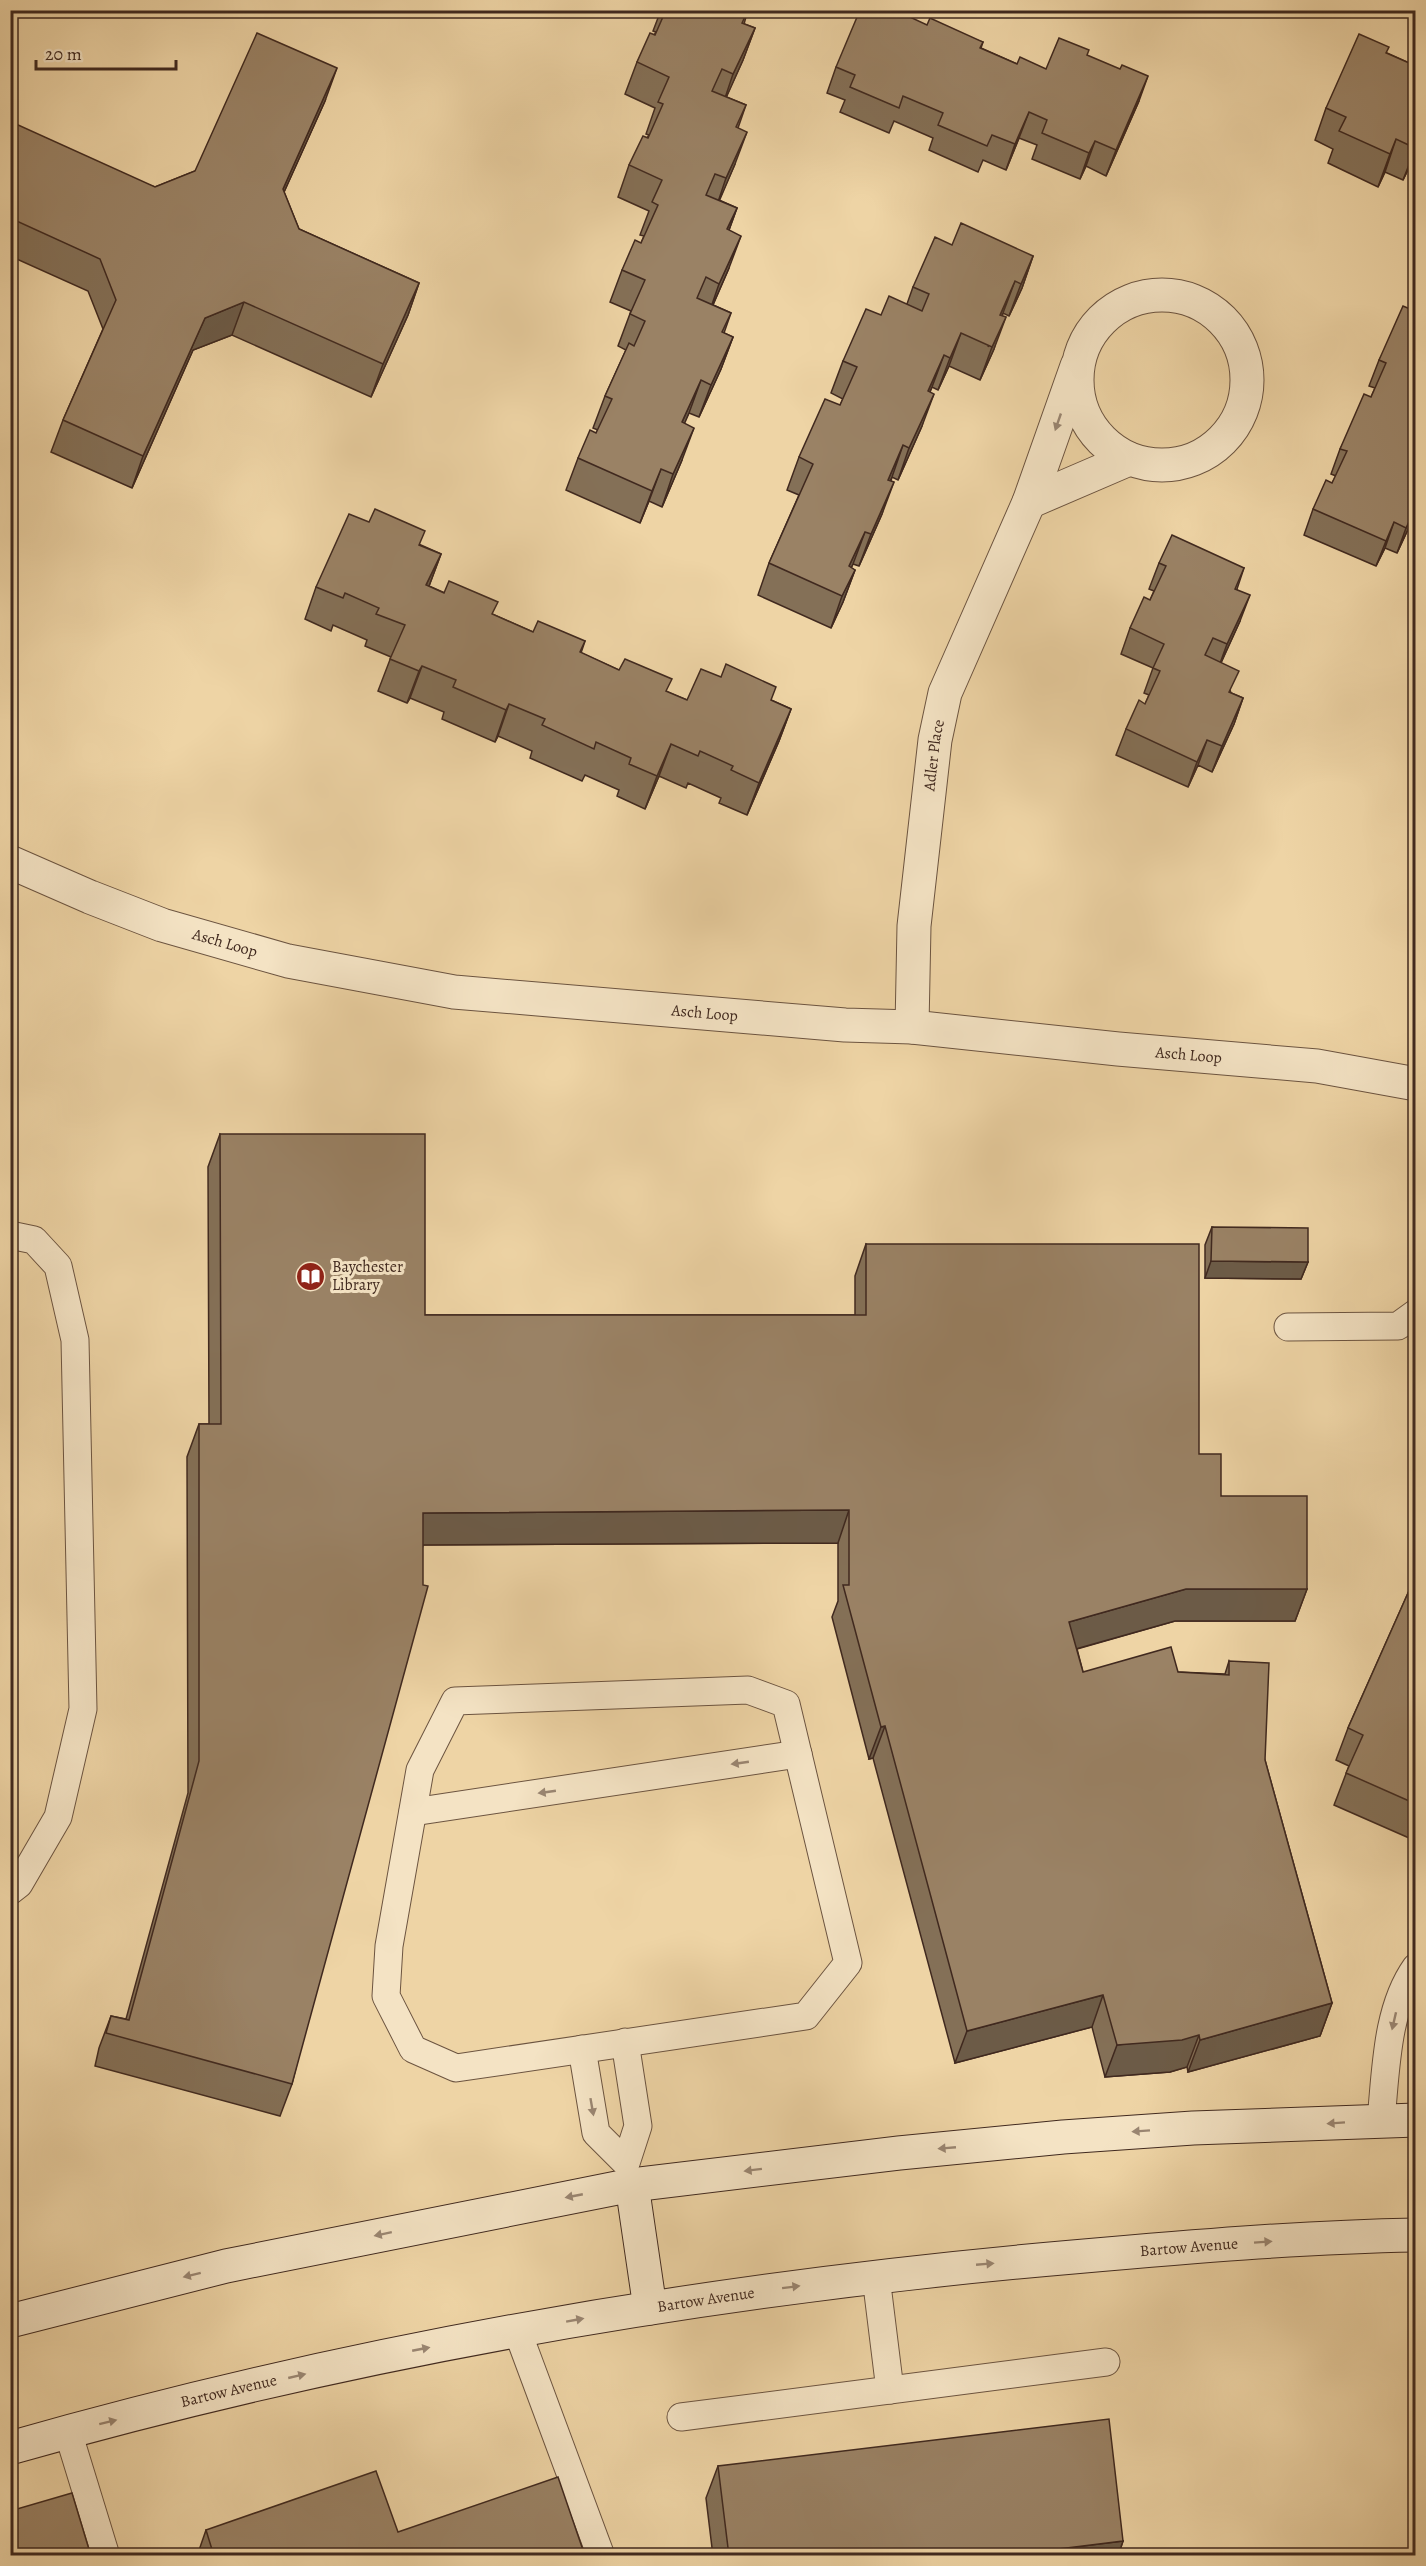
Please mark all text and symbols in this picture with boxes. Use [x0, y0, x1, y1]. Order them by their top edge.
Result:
scale bar [36, 33, 176, 71]
text: 20 m [45, 42, 82, 66]
one-way arrow [1052, 413, 1062, 431]
street label: Adler Place [918, 717, 950, 793]
street label: Asch Loop [189, 923, 260, 963]
street label: Asch Loop [669, 999, 739, 1027]
street label: Asch Loop [1153, 1041, 1223, 1069]
place label: Baychester Library [332, 1256, 403, 1296]
library icon: Baychester Library [295, 1260, 327, 1292]
one-way arrow [730, 1758, 749, 1767]
one-way arrow [537, 1787, 556, 1796]
one-way arrow [1389, 2012, 1399, 2030]
one-way arrow [588, 2098, 597, 2117]
one-way arrow [1327, 2118, 1346, 2128]
one-way arrow [1132, 2127, 1151, 2136]
one-way arrow [938, 2143, 957, 2153]
one-way arrow [744, 2165, 763, 2175]
one-way arrow [565, 2192, 584, 2201]
one-way arrow [373, 2230, 392, 2239]
street label: Bartow Avenue [1139, 2232, 1239, 2262]
one-way arrow [1253, 2237, 1272, 2246]
one-way arrow [975, 2259, 994, 2269]
one-way arrow [183, 2270, 201, 2280]
street label: Bartow Avenue [656, 2282, 756, 2318]
one-way arrow [782, 2283, 801, 2292]
one-way arrow [565, 2315, 584, 2324]
one-way arrow [412, 2344, 431, 2353]
street label: Bartow Avenue [178, 2369, 279, 2413]
one-way arrow [288, 2371, 307, 2380]
one-way arrow [98, 2416, 117, 2426]

